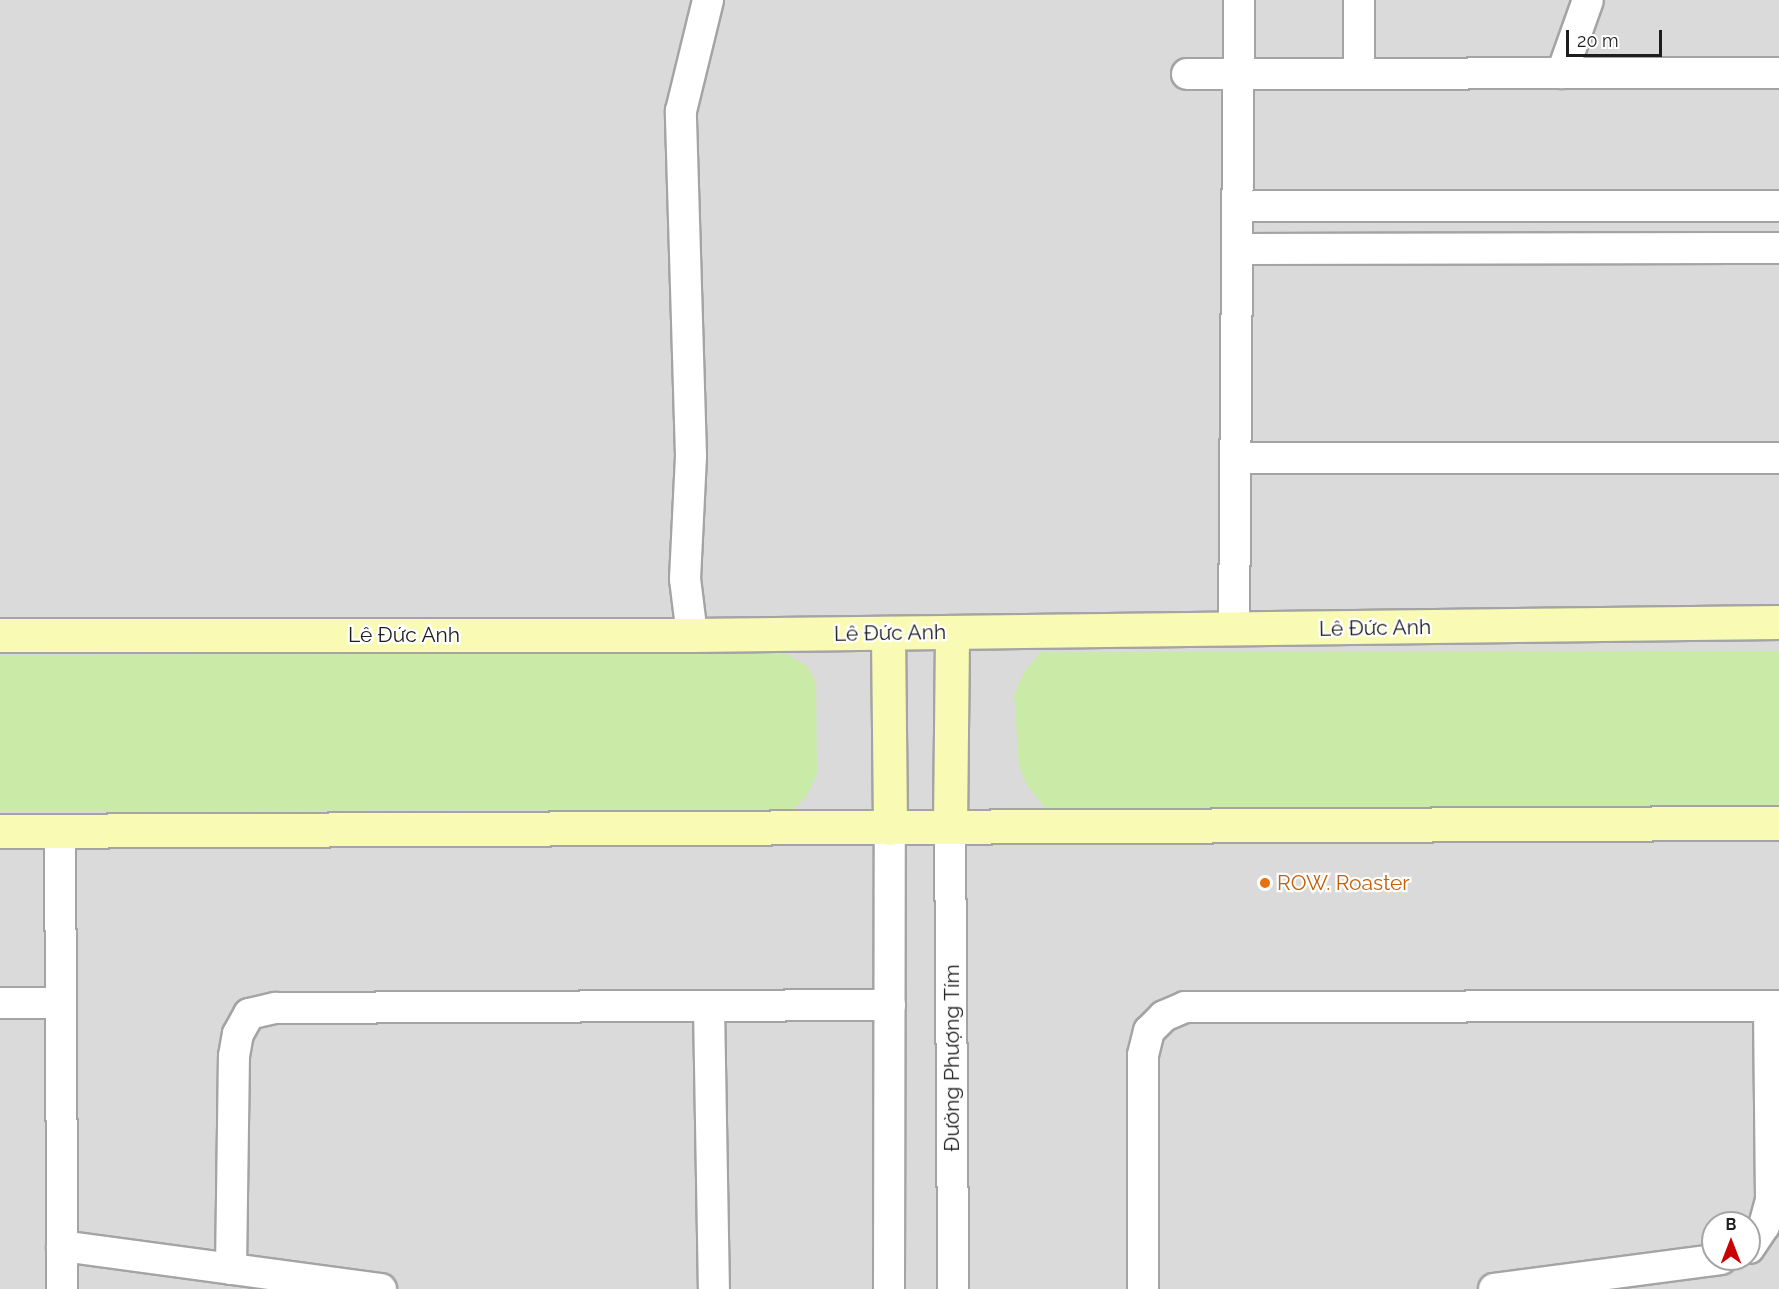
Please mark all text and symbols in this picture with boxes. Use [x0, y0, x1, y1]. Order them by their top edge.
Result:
scale bar [1569, 18, 1665, 56]
text: 20 m [1577, 30, 1619, 51]
street label: Lê Đức Anh [1318, 614, 1432, 642]
street label: Lê Đức Anh [833, 619, 947, 647]
street label: Lê Đức Anh [348, 622, 460, 648]
place label: ROW. Roaster [1277, 870, 1410, 896]
marker: ROW. Roaster [1258, 876, 1272, 890]
street label: Đường Phượng Tím [939, 964, 965, 1152]
north arrow [1701, 1211, 1761, 1271]
text: B [1726, 1215, 1736, 1234]

